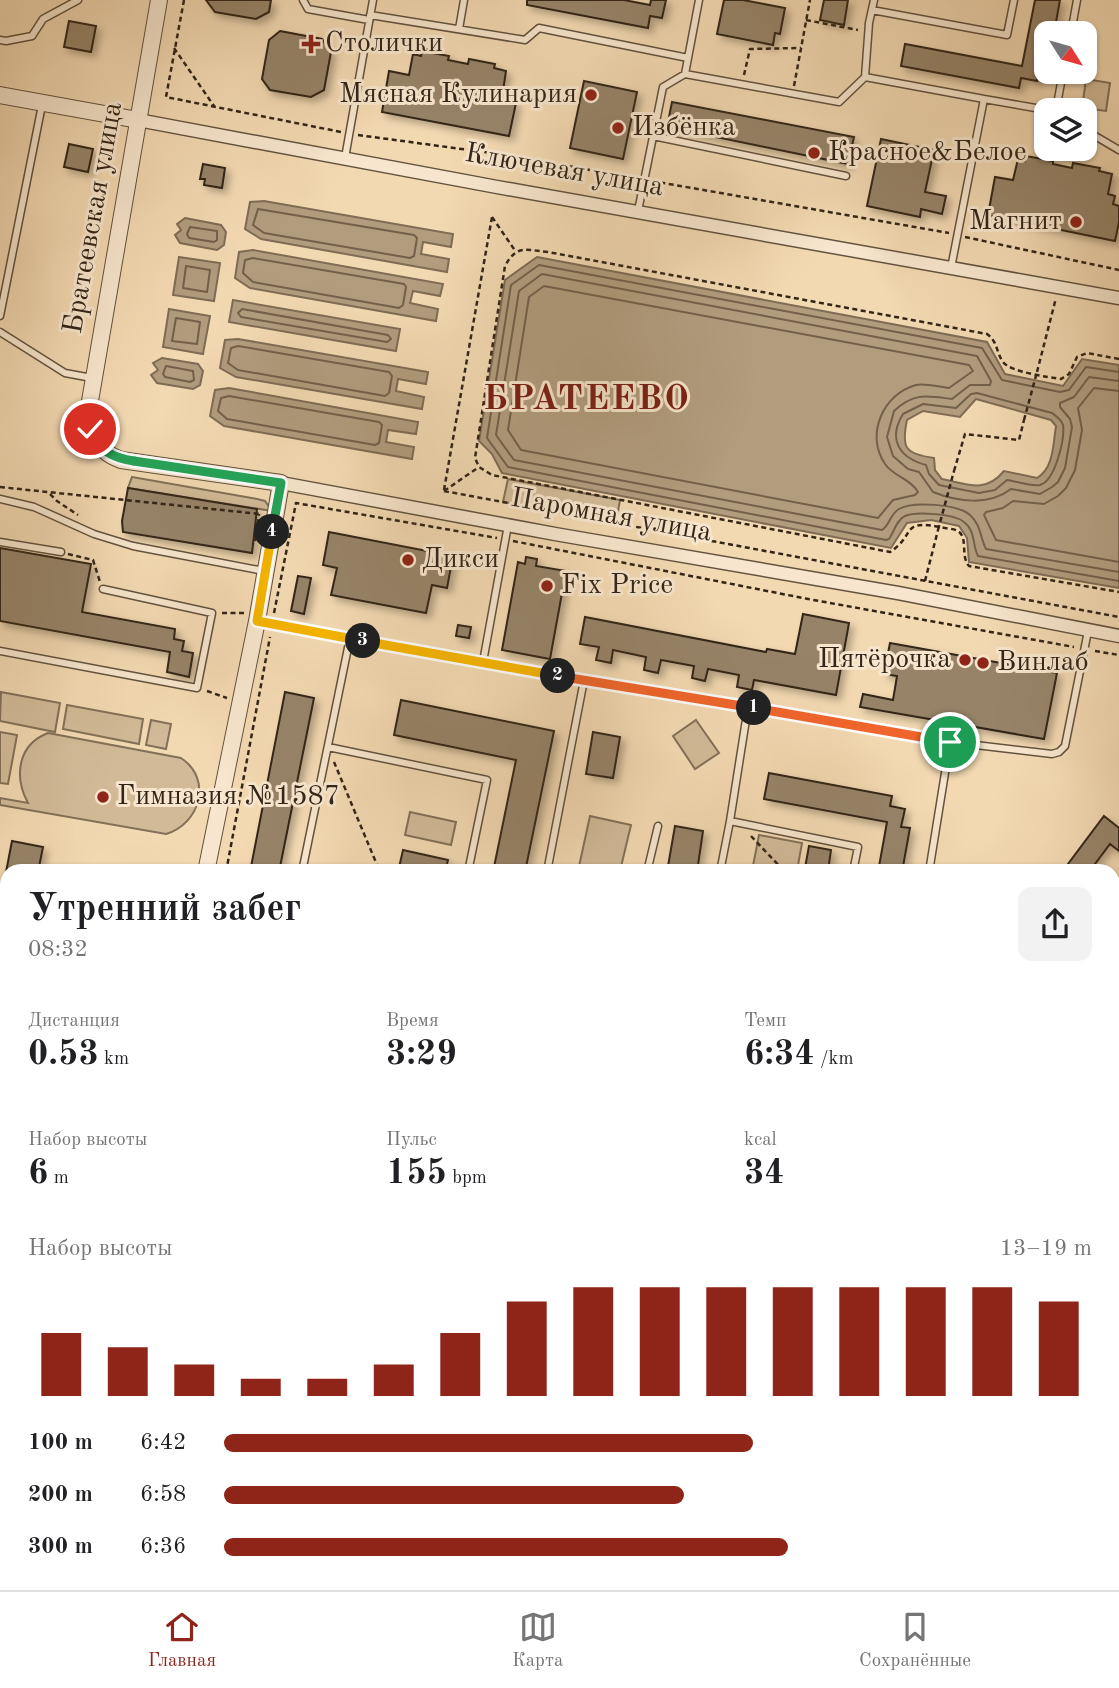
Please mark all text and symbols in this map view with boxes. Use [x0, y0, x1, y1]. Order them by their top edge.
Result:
north arrow [1034, 21, 1097, 84]
map controls [1034, 21, 1097, 161]
place label: Столички [325, 30, 443, 58]
marker: Столички [303, 36, 319, 52]
place label: Мясная Кулинария [339, 81, 577, 109]
marker: Мясная Кулинария [583, 87, 599, 103]
button: layers [1034, 98, 1097, 161]
street label: Братеевская улица [60, 100, 128, 336]
place label: Избёнка [632, 114, 736, 142]
marker: Избёнка [610, 120, 626, 136]
place label: Красное&Белое [828, 139, 1027, 167]
street label: Ключевая улица [462, 140, 666, 202]
marker: Красное&Белое [806, 145, 822, 161]
place label: Магнит [969, 208, 1062, 236]
marker: Магнит [1068, 214, 1084, 230]
district label: БРАТЕЕВО [483, 382, 691, 417]
pin [60, 399, 120, 459]
icon: check [71, 410, 109, 448]
street label: Паромная улица [508, 485, 714, 547]
pin: 4 [254, 514, 290, 550]
text: 4 [266, 522, 277, 541]
place label: Дикси [422, 546, 499, 574]
marker: Дикси [400, 552, 416, 568]
place label: Fix Price [561, 572, 673, 600]
marker: Fix Price [539, 578, 555, 594]
pin: 3 [346, 624, 380, 658]
text: 3 [357, 631, 368, 650]
place label: Пятёрочка [818, 646, 951, 674]
place label: Винлаб [997, 649, 1089, 677]
marker: Пятёрочка [957, 652, 973, 668]
marker: Винлаб [975, 655, 991, 671]
pin: 2 [540, 658, 576, 694]
text: 2 [552, 666, 563, 685]
pin: 1 [736, 690, 772, 726]
text: 1 [748, 698, 759, 717]
pin [920, 712, 980, 772]
icon: arrive [931, 723, 969, 761]
place label: Гимназия №1587 [117, 783, 340, 811]
marker: Гимназия №1587 [95, 789, 111, 805]
button: share [1018, 887, 1092, 961]
text: Утренний забег [28, 891, 301, 929]
text: 08:32 [28, 938, 88, 961]
text: Дистанция [28, 1012, 120, 1031]
text: Время [386, 1012, 439, 1031]
text: Темп [744, 1012, 786, 1031]
text: 0.53 [28, 1037, 99, 1072]
text: 3:29 [386, 1037, 457, 1072]
text: 6:34 [744, 1037, 815, 1072]
text: km [99, 1050, 129, 1069]
text: /km [815, 1050, 854, 1069]
text: Набор высоты [28, 1131, 147, 1150]
text: Пульс [386, 1131, 437, 1150]
text: kcal [744, 1131, 777, 1150]
text: 6 [28, 1156, 48, 1191]
text: 155 [386, 1156, 447, 1191]
text: 34 [744, 1156, 785, 1191]
text: m [48, 1169, 69, 1188]
text: bpm [447, 1169, 487, 1188]
text: Набор высоты [28, 1237, 172, 1260]
text: 13–19 m [1000, 1237, 1092, 1260]
text: 100 m [28, 1431, 93, 1454]
text: 6:42 [140, 1431, 186, 1454]
text: 200 m [28, 1483, 93, 1506]
text: 6:58 [140, 1483, 186, 1506]
text: 300 m [28, 1535, 93, 1558]
text: 6:36 [140, 1535, 186, 1558]
tab: Главная [148, 1608, 216, 1673]
tab: Карта [512, 1608, 563, 1673]
tab: Сохранённые [859, 1608, 971, 1673]

